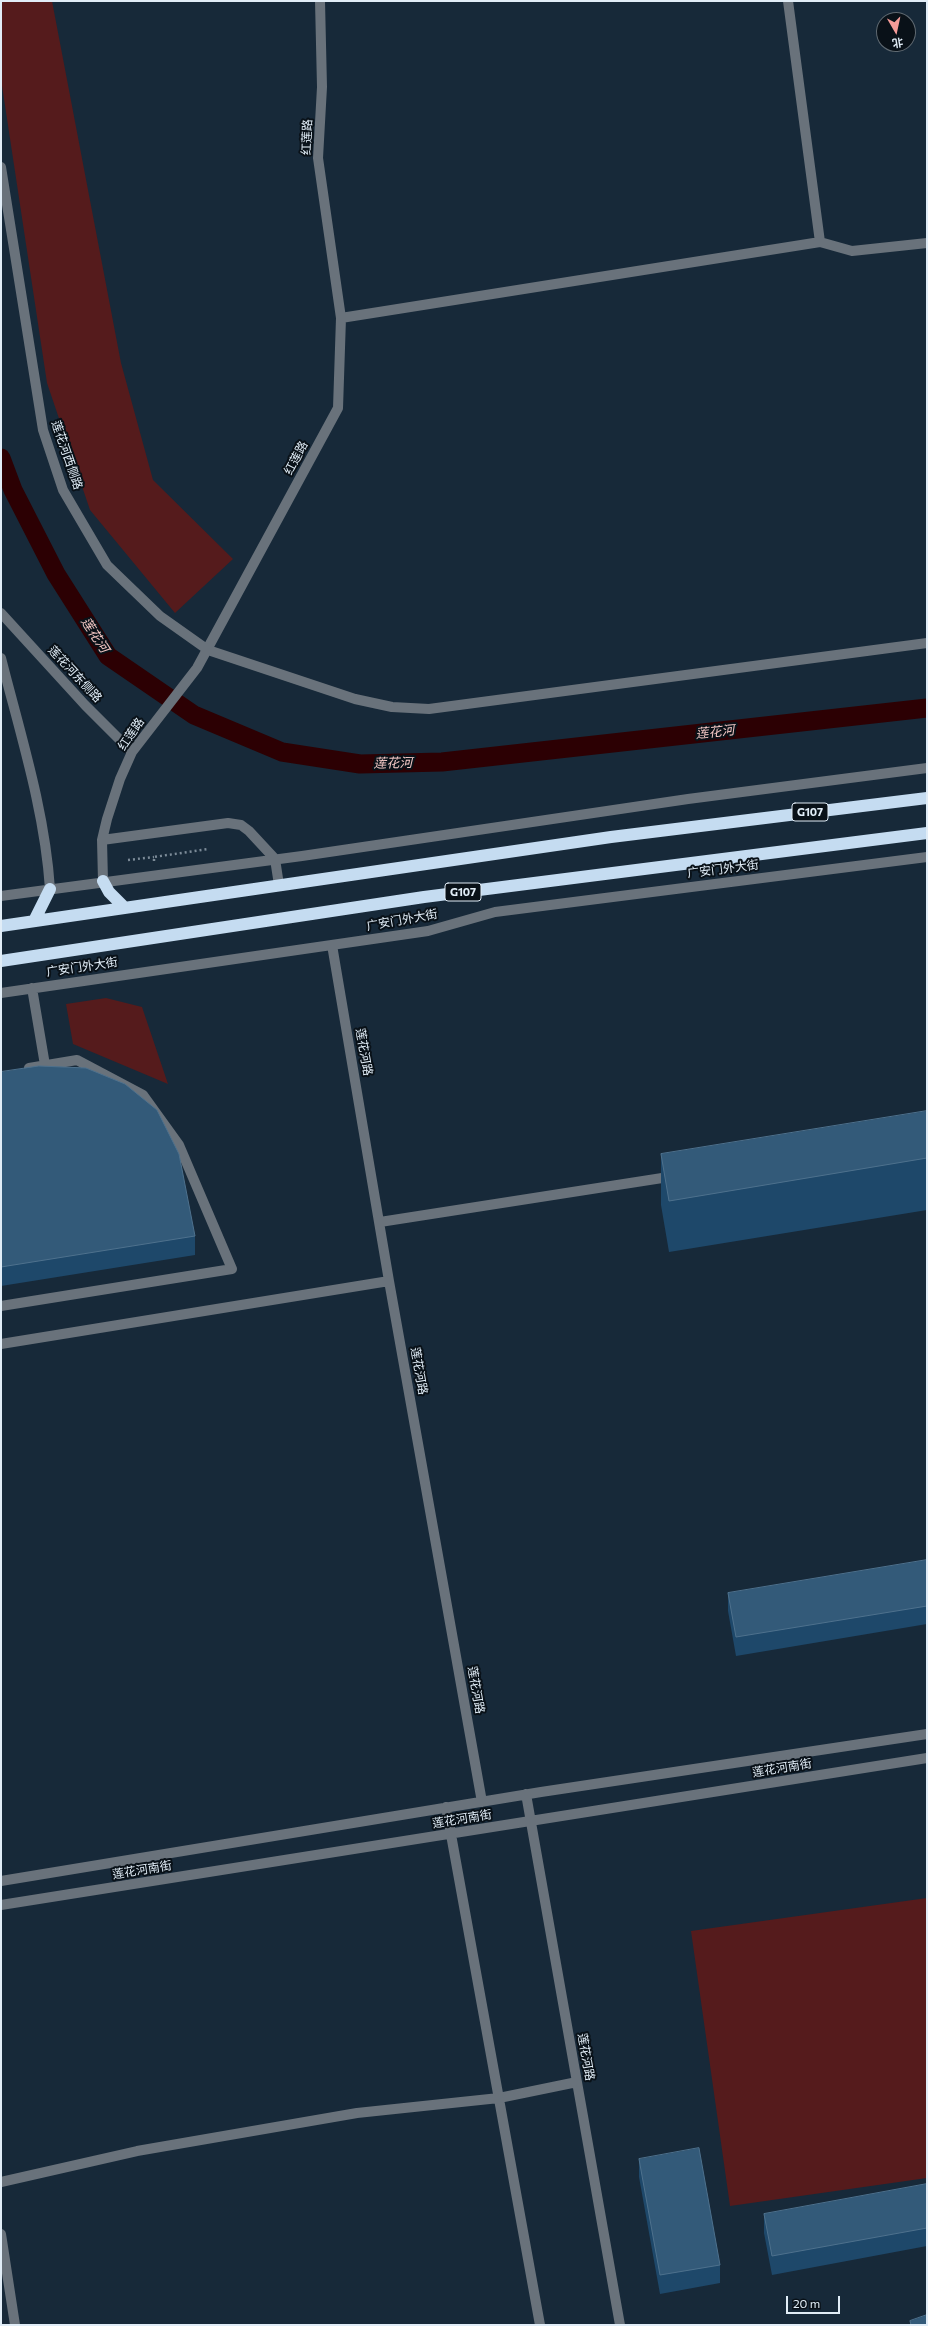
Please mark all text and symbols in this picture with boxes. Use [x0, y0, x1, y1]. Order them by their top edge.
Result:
north arrow [876, 12, 916, 52]
text: 北 [891, 36, 904, 51]
street label: 红莲路 [299, 119, 315, 155]
street label: 莲花河西侧路 [48, 419, 86, 491]
street label: 红莲路 [281, 439, 311, 477]
water label: 莲花河 [78, 614, 112, 656]
street label: 莲花河东侧路 [45, 643, 105, 705]
street label: 红莲路 [115, 715, 147, 753]
water label: 莲花河 [695, 722, 735, 742]
water label: 莲花河 [373, 755, 413, 771]
road number: G107 [792, 803, 828, 821]
street label: 广安门外大街 [686, 857, 760, 881]
road number: G107 [445, 883, 481, 901]
street label: 广安门外大街 [365, 907, 439, 933]
street label: 广安门外大街 [45, 955, 119, 979]
street label: 莲花河路 [353, 1027, 375, 1077]
street label: 莲花河路 [408, 1346, 430, 1396]
street label: 莲花河路 [465, 1665, 487, 1715]
street label: 莲花河南街 [751, 1756, 813, 1780]
street label: 莲花河南街 [431, 1807, 493, 1831]
street label: 莲花河南街 [111, 1858, 173, 1882]
street label: 莲花河路 [575, 2032, 597, 2082]
scale bar [788, 2288, 842, 2314]
text: 20 m [793, 2296, 820, 2310]

